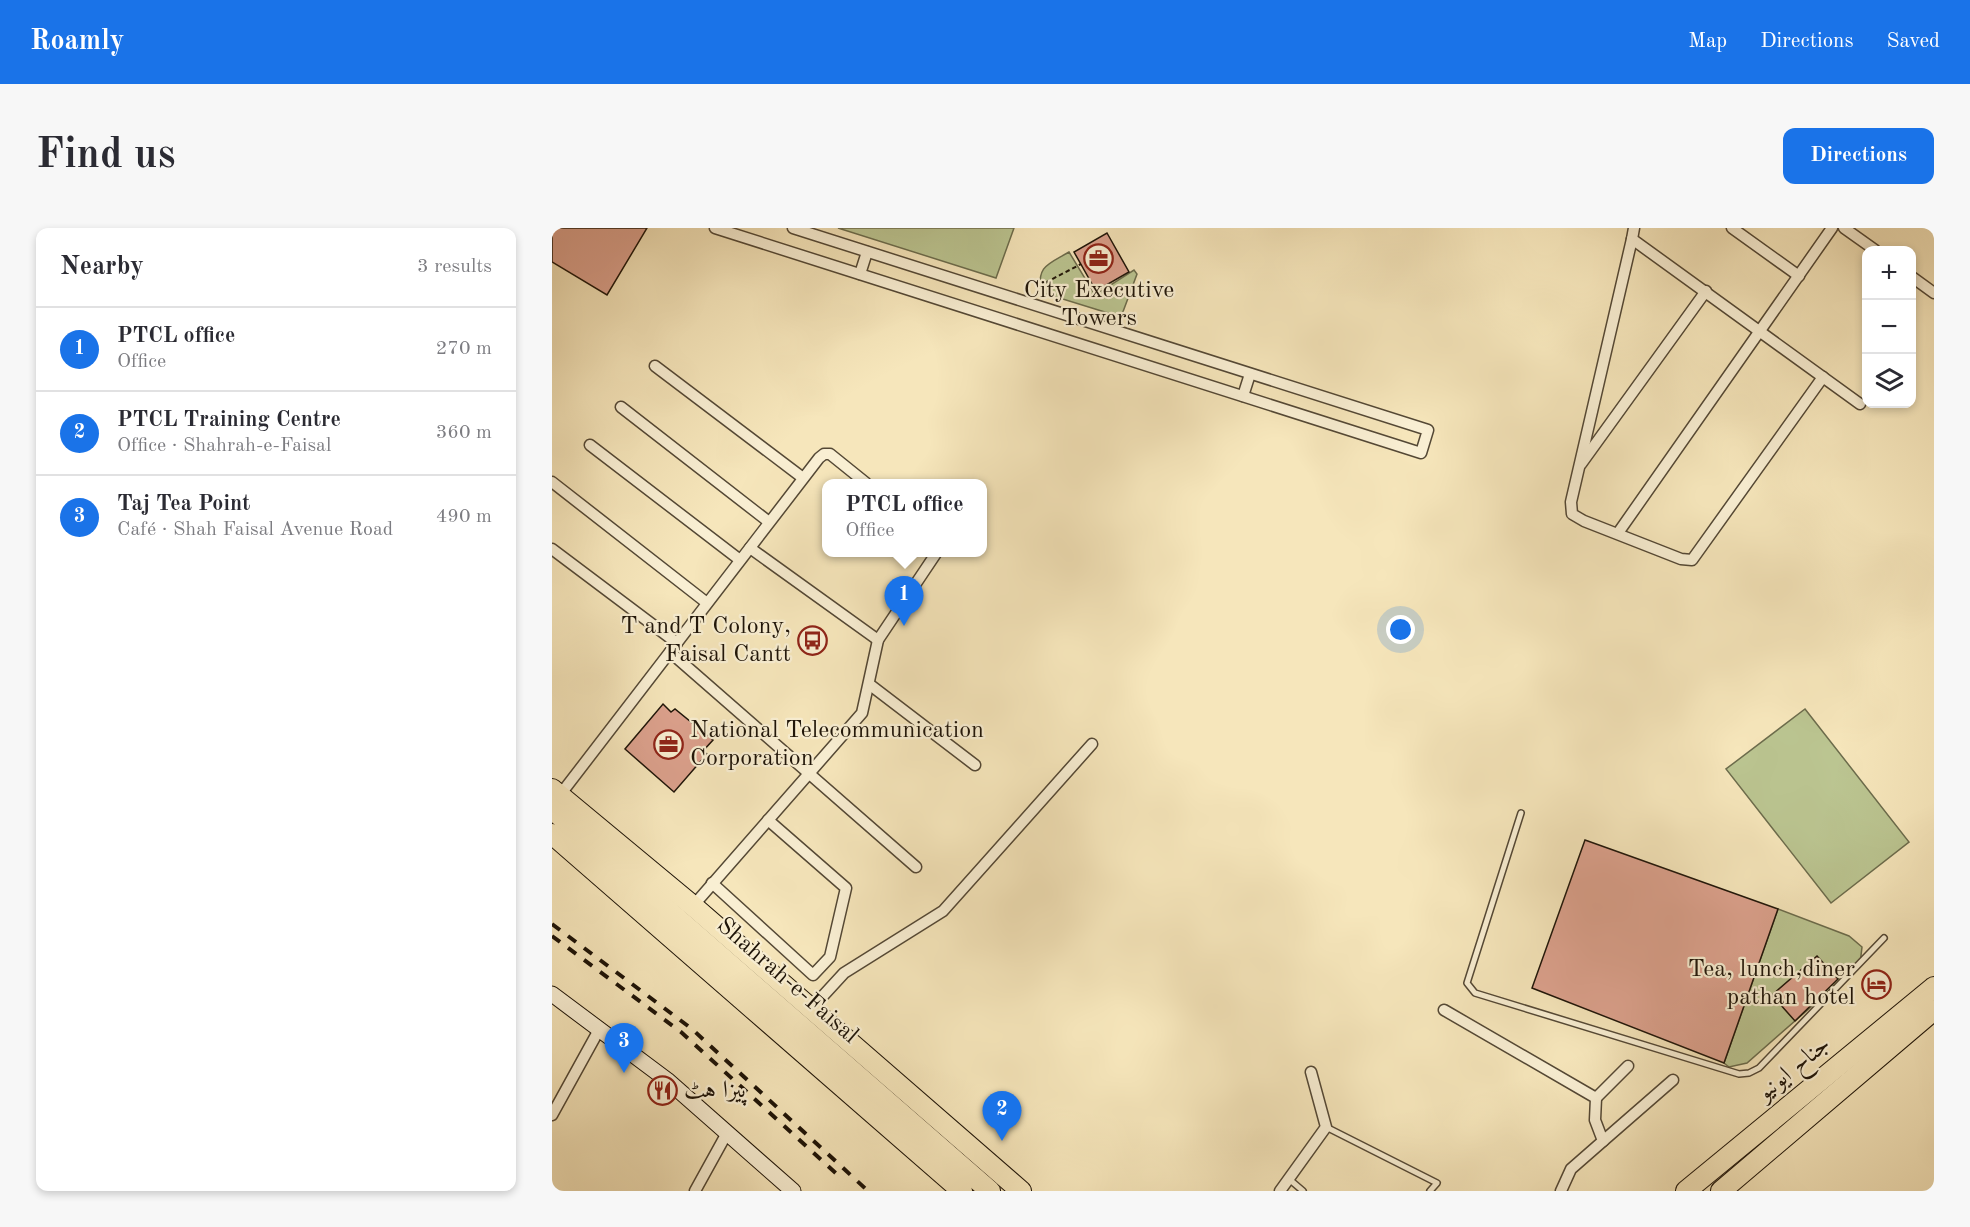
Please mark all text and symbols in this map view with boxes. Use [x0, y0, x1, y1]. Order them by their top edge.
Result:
text: Roamly [30, 28, 124, 56]
text: Map [1688, 31, 1727, 52]
text: Directions [1760, 31, 1854, 52]
text: Saved [1887, 31, 1940, 52]
button: Directions [1783, 128, 1934, 184]
text: Find us [36, 135, 175, 177]
office icon: City Executive Towers [1083, 242, 1115, 274]
map controls [1862, 246, 1916, 408]
button: + [1862, 246, 1916, 300]
text: Nearby [60, 254, 144, 280]
text: 3 results [417, 257, 492, 277]
place label: City Executive Towers [1024, 279, 1174, 331]
button: − [1862, 300, 1916, 354]
text: PTCL office [117, 325, 235, 347]
text: 1 [74, 339, 85, 359]
text: 270 m [436, 339, 492, 359]
text: Office [117, 352, 166, 372]
button: layers [1862, 354, 1916, 408]
text: PTCL Training Centre [117, 409, 341, 431]
text: 2 [74, 423, 85, 443]
text: 360 m [436, 423, 492, 443]
text: Office · Shahrah-e-Faisal [117, 436, 331, 456]
popup [822, 479, 987, 557]
text: Taj Tea Point [117, 493, 250, 515]
text: PTCL office [845, 494, 964, 516]
text: 3 [74, 507, 85, 527]
text: 490 m [436, 507, 492, 527]
text: Café · Shah Faisal Avenue Road [117, 520, 393, 540]
text: Office [845, 521, 894, 541]
pin: 1 [884, 576, 924, 626]
place label: T and T Colony, Faisal Cantt [620, 615, 791, 667]
your location [1386, 615, 1415, 644]
bus stop icon: T and T Colony, Faisal Cantt [796, 625, 828, 657]
place label: National Telecommunication Corporation [690, 719, 984, 771]
office icon: National Telecommunication Corporation [653, 729, 685, 761]
street label: Shahrah-e-Faisal [712, 913, 862, 1049]
place label: Tea, lunch,diner pathan hotel [1688, 958, 1855, 1010]
hotel icon: Tea, lunch,diner pathan hotel [1860, 968, 1892, 1000]
pin: 3 [604, 1024, 644, 1073]
street label: جناح ایونیو [1751, 1032, 1840, 1112]
restaurant icon: پیزا ہٹ [647, 1075, 679, 1107]
place label: پیزا ہٹ [684, 1079, 747, 1106]
pin: 2 [982, 1092, 1022, 1141]

